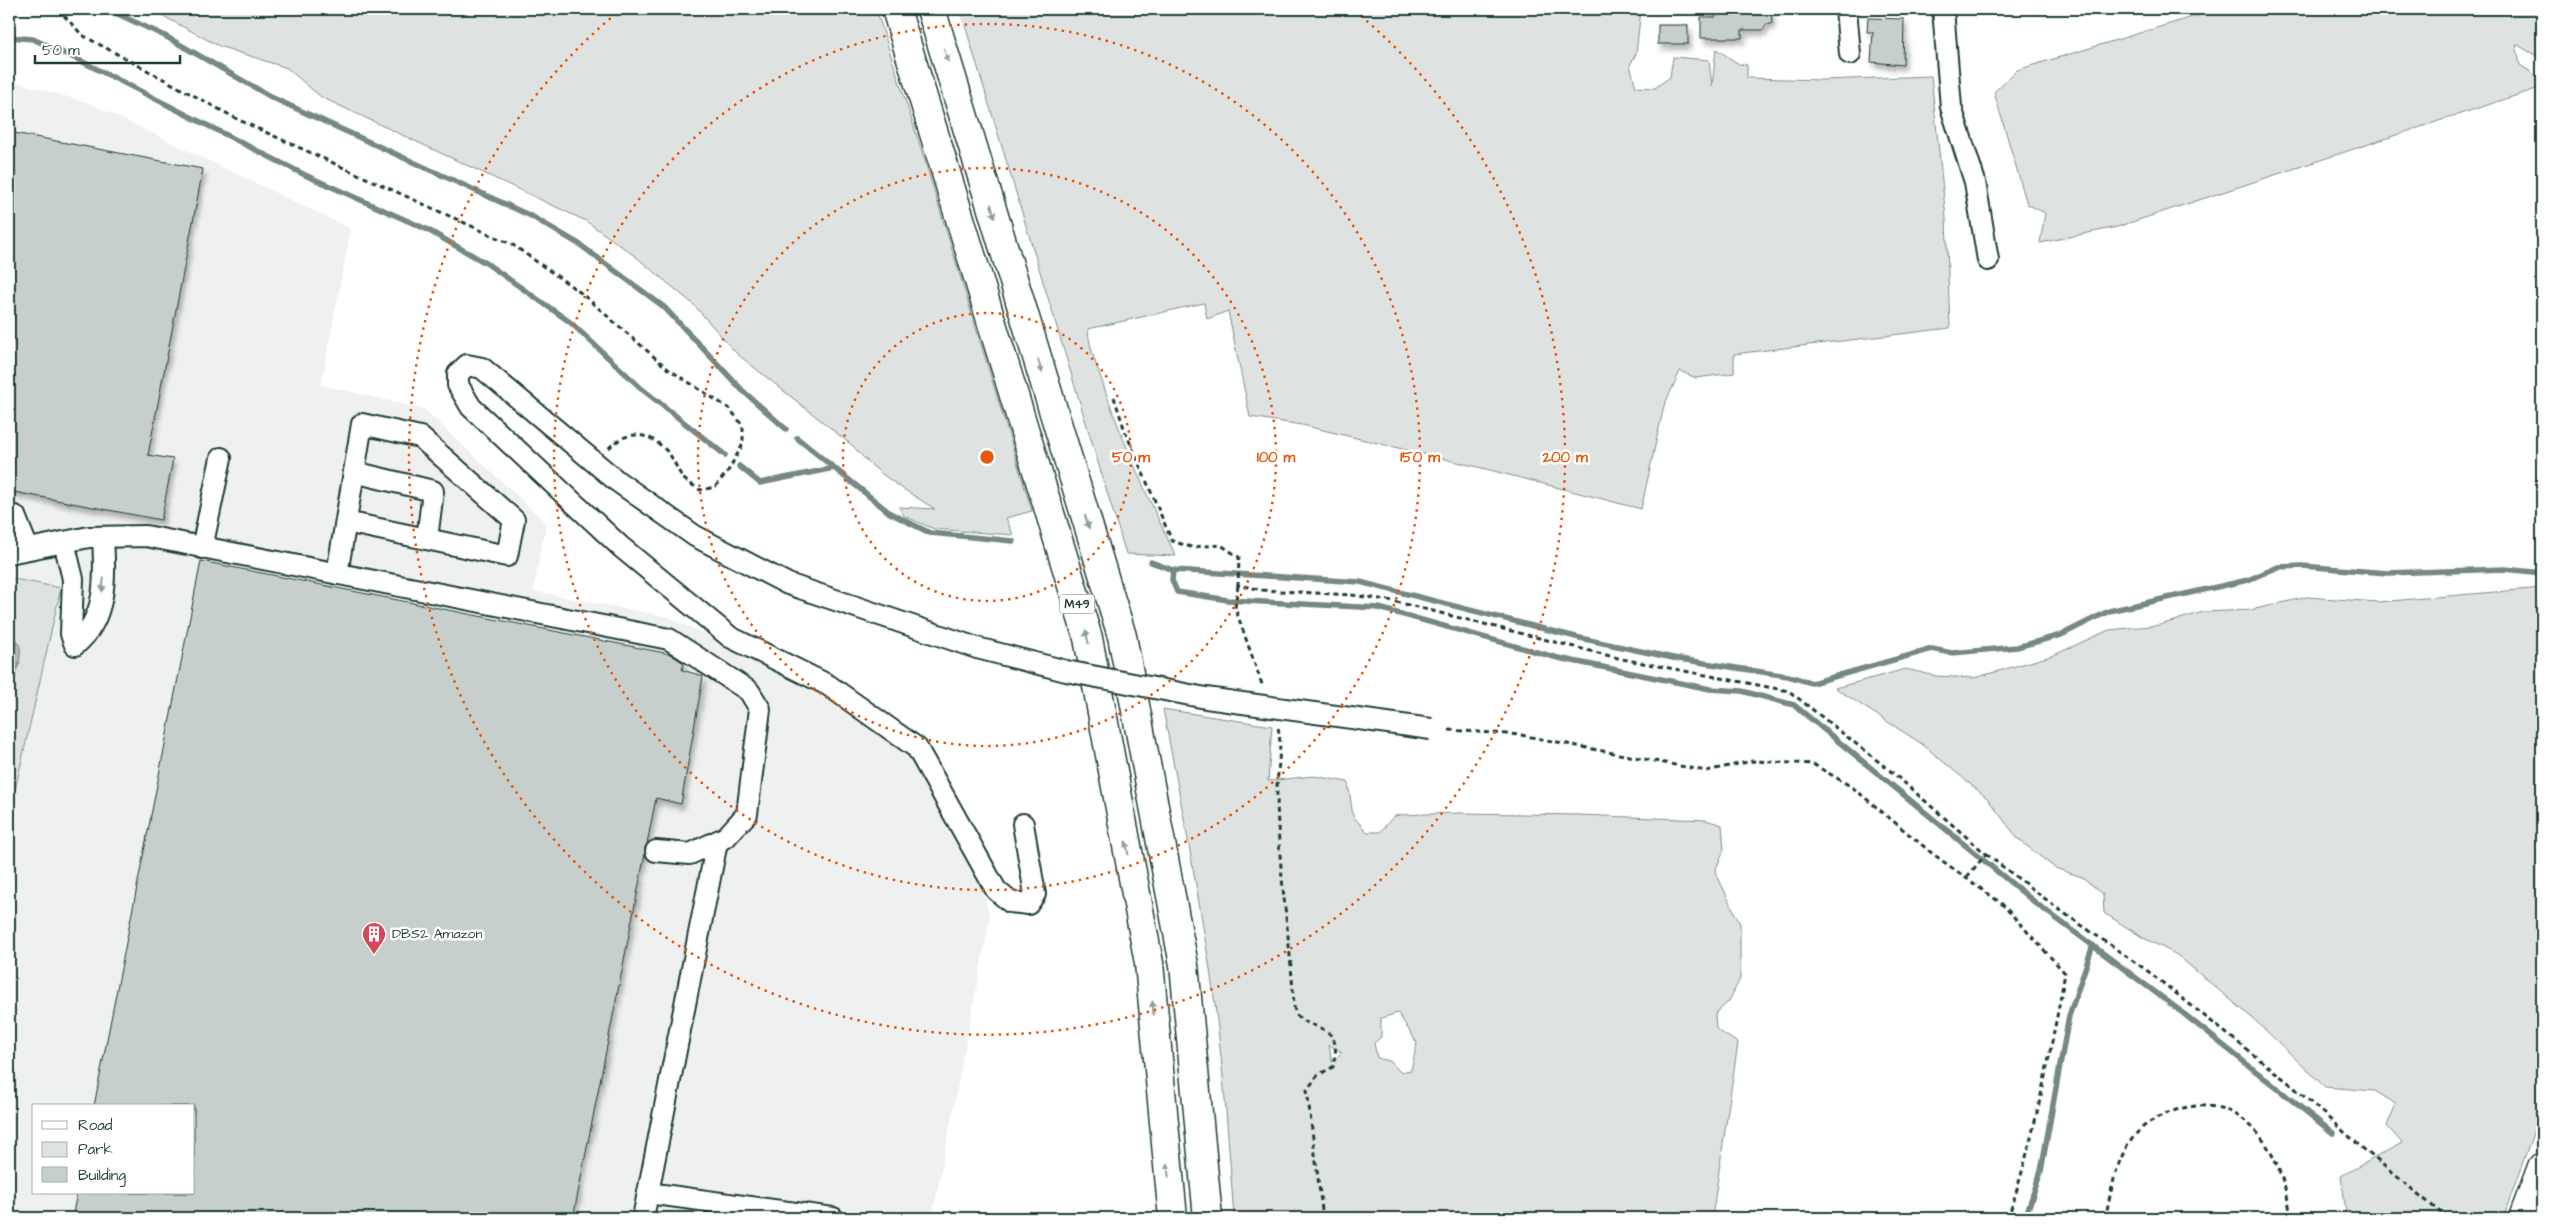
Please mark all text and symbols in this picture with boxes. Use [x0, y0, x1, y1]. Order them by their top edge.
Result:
scale bar [35, 32, 180, 64]
text: 50 m [42, 40, 80, 61]
one-way arrow [942, 48, 950, 63]
one-way arrow [989, 203, 997, 218]
one-way arrow [1037, 359, 1045, 374]
text: 50 m [1112, 447, 1150, 468]
text: 100 m [1257, 447, 1296, 468]
text: 150 m [1400, 447, 1440, 468]
text: 200 m [1541, 447, 1588, 468]
centre of rings [978, 448, 996, 466]
one-way arrow [1084, 514, 1092, 529]
one-way arrow [99, 578, 107, 594]
road number: M49 [1060, 594, 1094, 614]
one-way arrow [1083, 629, 1091, 644]
one-way arrow [1123, 839, 1131, 855]
building icon: DBS2 Amazon [361, 921, 387, 955]
place label: DBS2 Amazon [392, 924, 482, 944]
one-way arrow [1149, 1000, 1157, 1016]
legend [32, 1104, 195, 1194]
text: Road [78, 1115, 113, 1136]
text: Park [78, 1139, 113, 1160]
one-way arrow [1164, 1161, 1172, 1177]
text: Building [78, 1165, 126, 1187]

